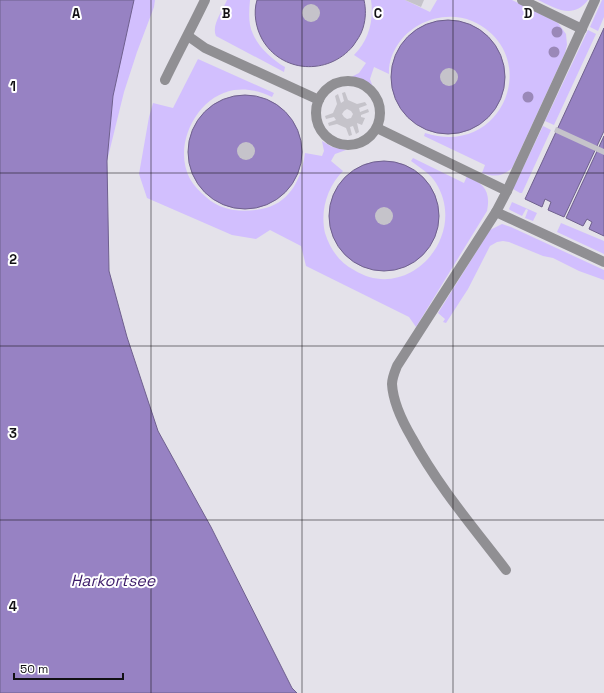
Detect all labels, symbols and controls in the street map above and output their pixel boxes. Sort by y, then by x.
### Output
text: A [72,5,81,22]
text: B [222,5,231,22]
text: C [374,5,382,22]
text: D [524,5,533,22]
text: 1 [10,78,16,95]
text: 2 [9,251,17,268]
text: 3 [9,425,17,442]
water label: Harkortsee [71,570,156,591]
text: 4 [9,598,17,615]
scale bar [14,655,123,681]
text: 50 m [20,661,48,677]

